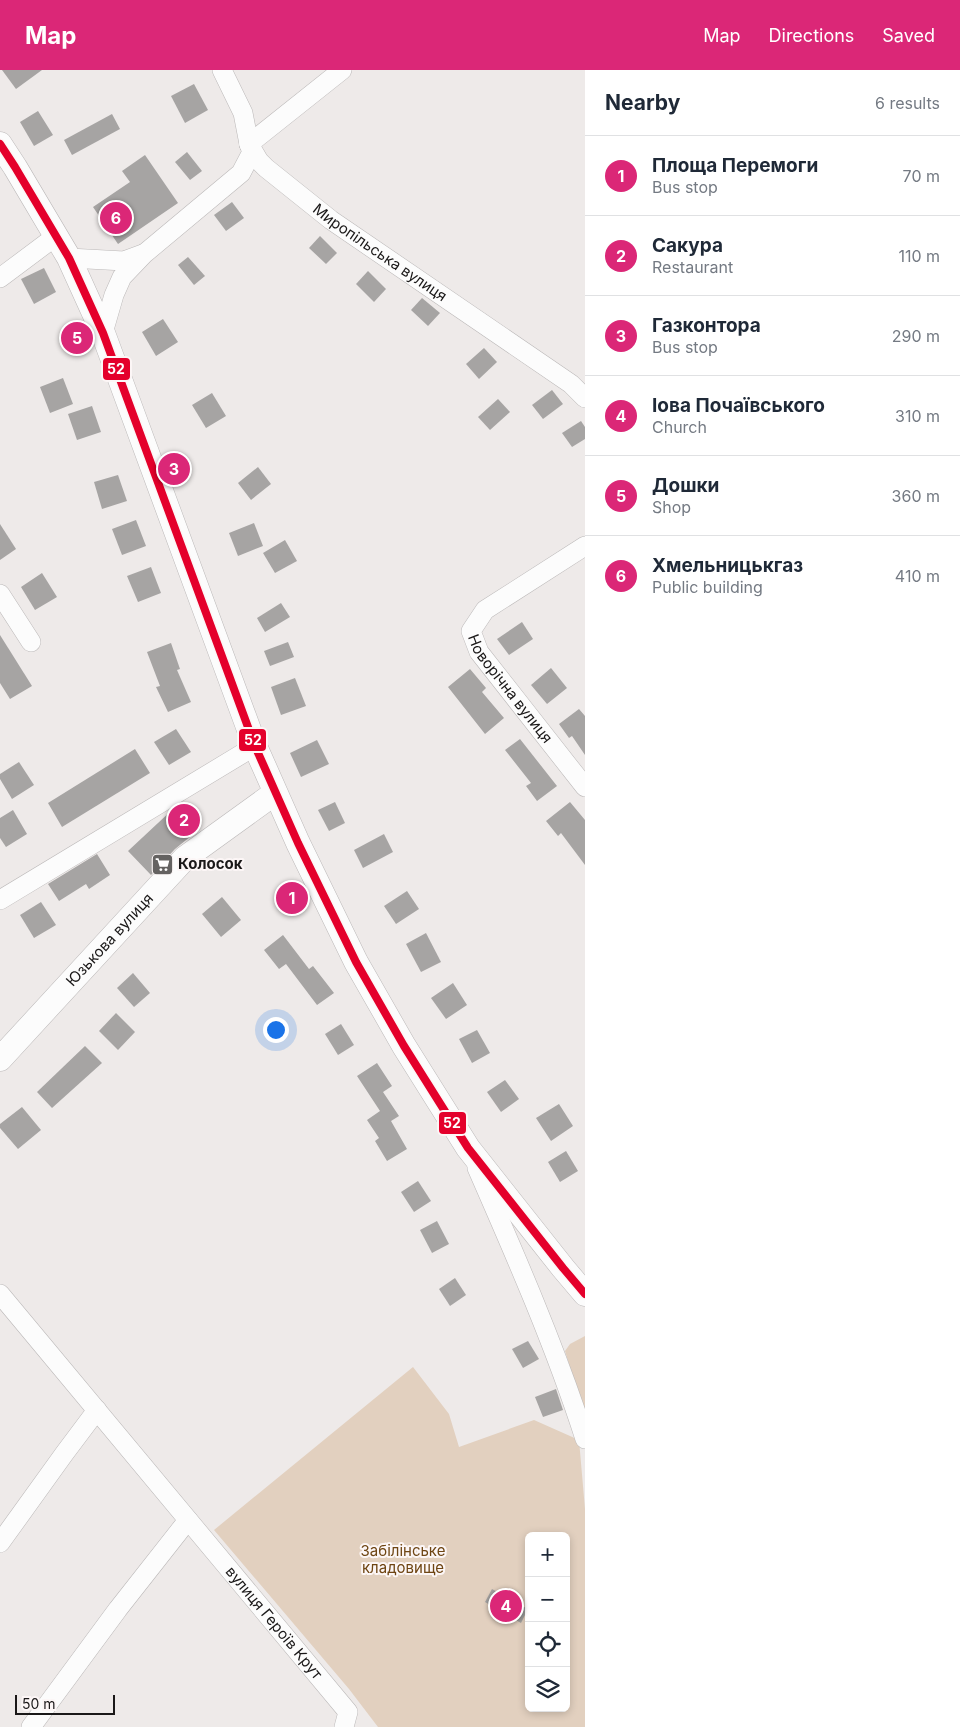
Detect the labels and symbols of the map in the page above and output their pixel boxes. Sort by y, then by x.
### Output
pin: 6 [100,199,132,237]
street label: Миропільська вулиця [309,199,451,305]
pin: 5 [61,319,93,357]
line badge: 52 [102,357,131,381]
text: 52 [107,360,125,377]
pin: 3 [158,450,190,488]
street label: Новорічна вулиця [464,631,557,747]
line badge: 52 [238,728,267,752]
text: 52 [244,731,262,748]
pin: 2 [168,801,200,839]
supermarket icon: Колосок [150,852,174,876]
place label: Колосок [178,854,243,873]
pin: 1 [276,879,308,917]
street label: Юзькова вулиця [62,889,157,990]
your location [263,1017,289,1043]
line badge: 52 [438,1111,467,1135]
text: 52 [443,1114,461,1131]
park label: Забілінське кладовище [361,1541,445,1577]
street label: вулиця Героїв Крут [222,1562,327,1683]
pin: 4 [490,1587,522,1625]
scale bar [15,1692,115,1715]

